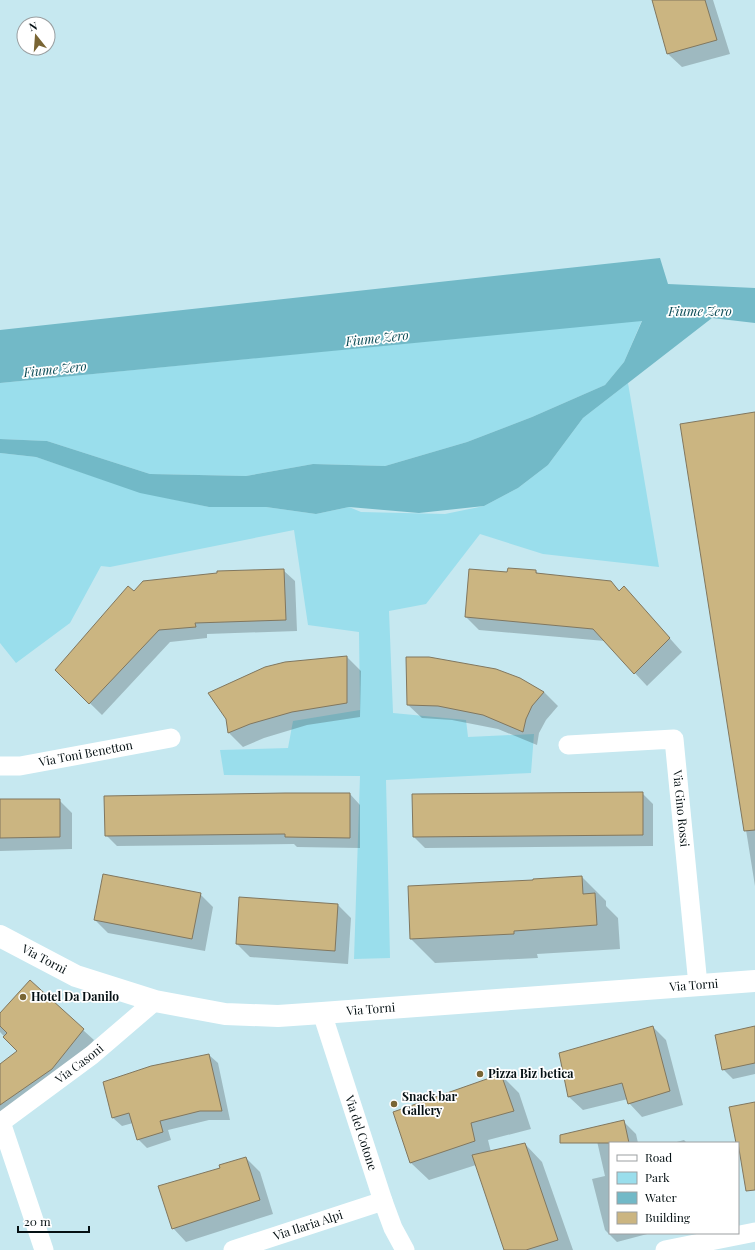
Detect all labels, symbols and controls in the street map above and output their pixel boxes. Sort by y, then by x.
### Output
north arrow [16,16,56,56]
text: N [27,18,39,34]
water label: Fiume Zero [667,302,732,319]
water label: Fiume Zero [343,326,409,349]
water label: Fiume Zero [21,357,87,380]
street label: Via Toni Benetton [36,736,134,770]
street label: Via Gino Rossi [670,768,694,848]
street label: Via Torni [18,939,70,977]
street label: Via Torni [668,975,719,994]
place label: Hotel Da Danilo [31,988,119,1004]
marker: Hotel Da Danilo [18,992,28,1002]
street label: Via Torni [345,999,396,1018]
street label: Via Casoni [51,1039,107,1087]
place label: Pizza Biz betica [488,1065,574,1081]
marker: Pizza Biz betica [475,1069,485,1079]
place label: Snack bar Gallery [402,1088,458,1118]
street label: Via del Cotone [342,1092,381,1172]
marker: Snack bar Gallery [389,1099,399,1109]
legend [609,1142,739,1234]
text: Road [645,1149,672,1165]
text: Park [645,1169,670,1185]
text: Water [644,1189,678,1205]
street label: Via Ilaria Alpi [270,1206,345,1244]
scale bar [18,1208,89,1234]
text: Building [645,1209,691,1225]
text: 20 m [24,1213,51,1229]

